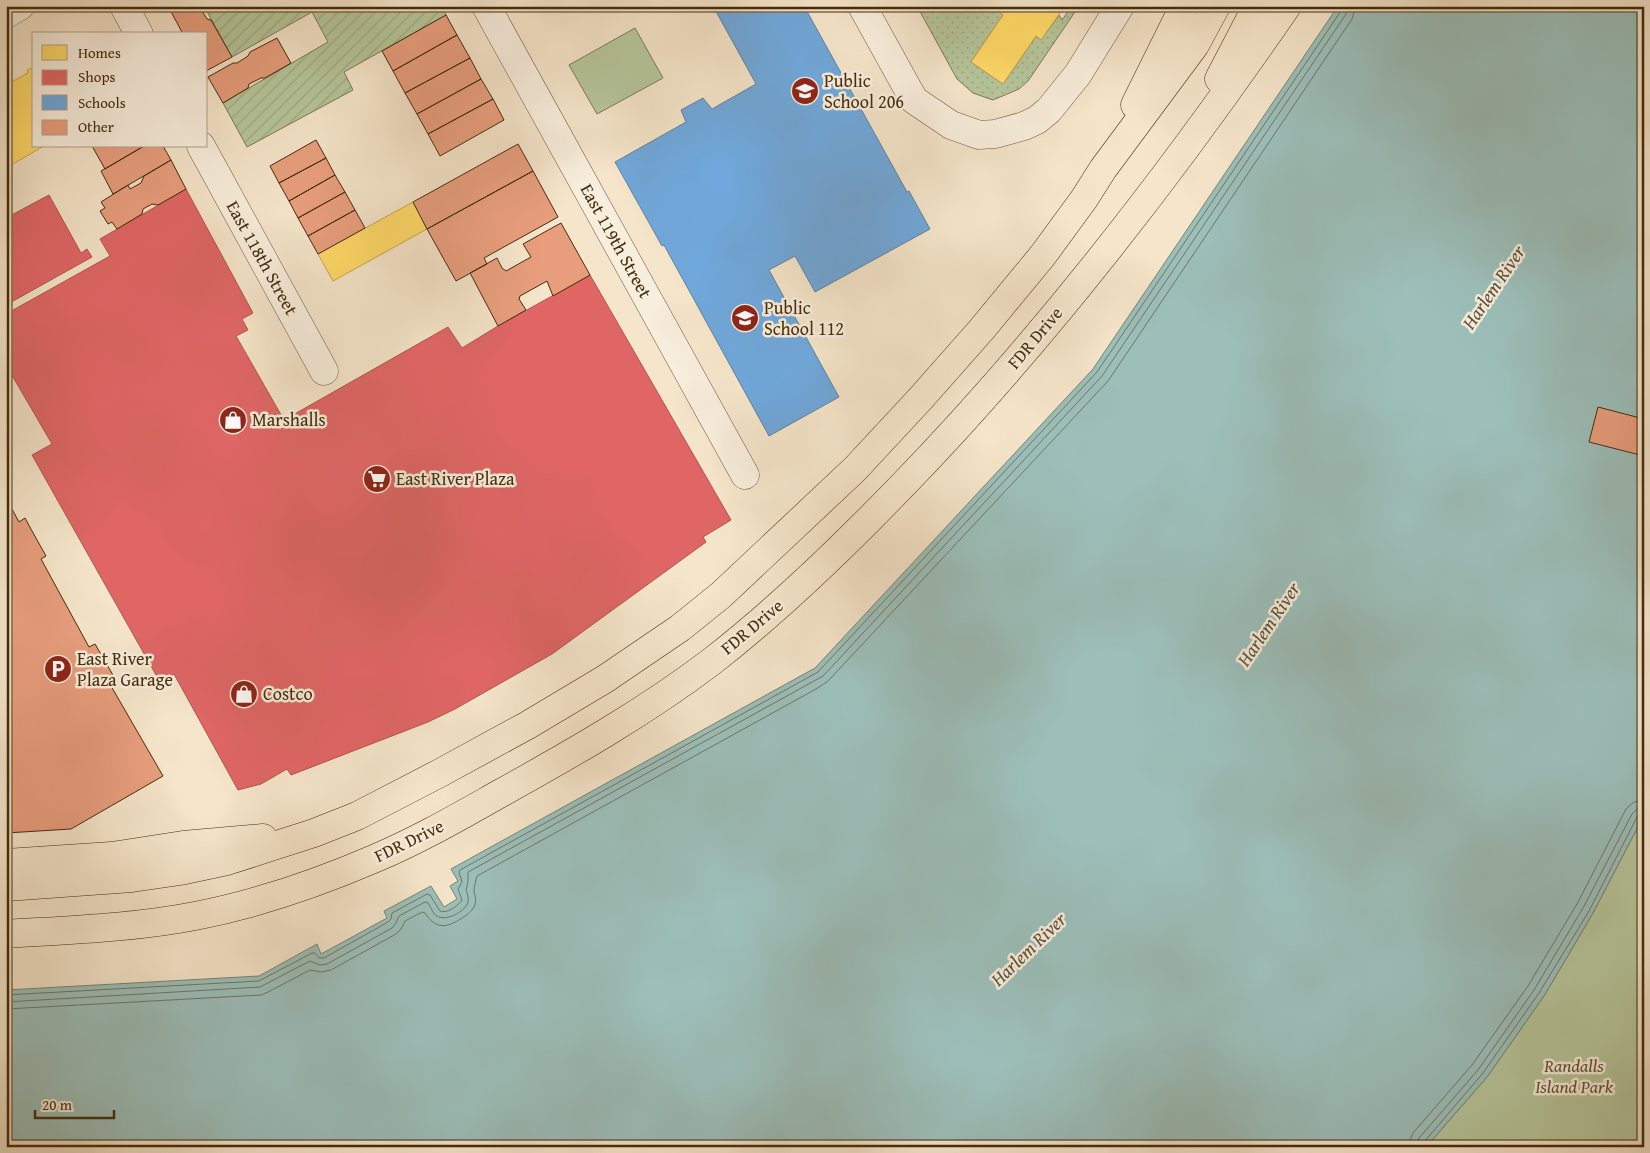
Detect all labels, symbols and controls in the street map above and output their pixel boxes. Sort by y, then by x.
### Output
legend [32,32,208,148]
text: Homes [78,42,121,63]
text: Shops [78,66,115,87]
place label: Public School 206 [824,67,904,115]
school or university icon: Public School 206 [790,76,820,106]
text: Schools [78,92,126,113]
text: Other [78,116,114,137]
street label: East 119th Street [574,179,659,303]
street label: East 118th Street [220,196,305,320]
water label: Harlem River [1454,239,1532,335]
place label: Public School 112 [764,294,844,342]
street label: FDR Drive [1000,300,1069,375]
school or university icon: Public School 112 [730,303,760,333]
shop icon: Marshalls [218,405,248,435]
place label: Marshalls [252,406,326,433]
supermarket icon: East River Plaza [362,464,392,494]
place label: East River Plaza [396,465,515,492]
water label: Harlem River [1229,576,1307,672]
street label: FDR Drive [714,592,789,661]
place label: East River Plaza Garage [77,645,173,693]
parking icon: East River Plaza Garage [43,654,73,684]
shop icon: Costco [229,679,259,709]
place label: Costco [263,680,313,707]
street label: FDR Drive [369,812,448,869]
water label: Harlem River [983,905,1073,993]
park label: Randalls Island Park [1535,1052,1614,1100]
scale bar [35,1088,114,1120]
text: 20 m [42,1094,73,1115]

